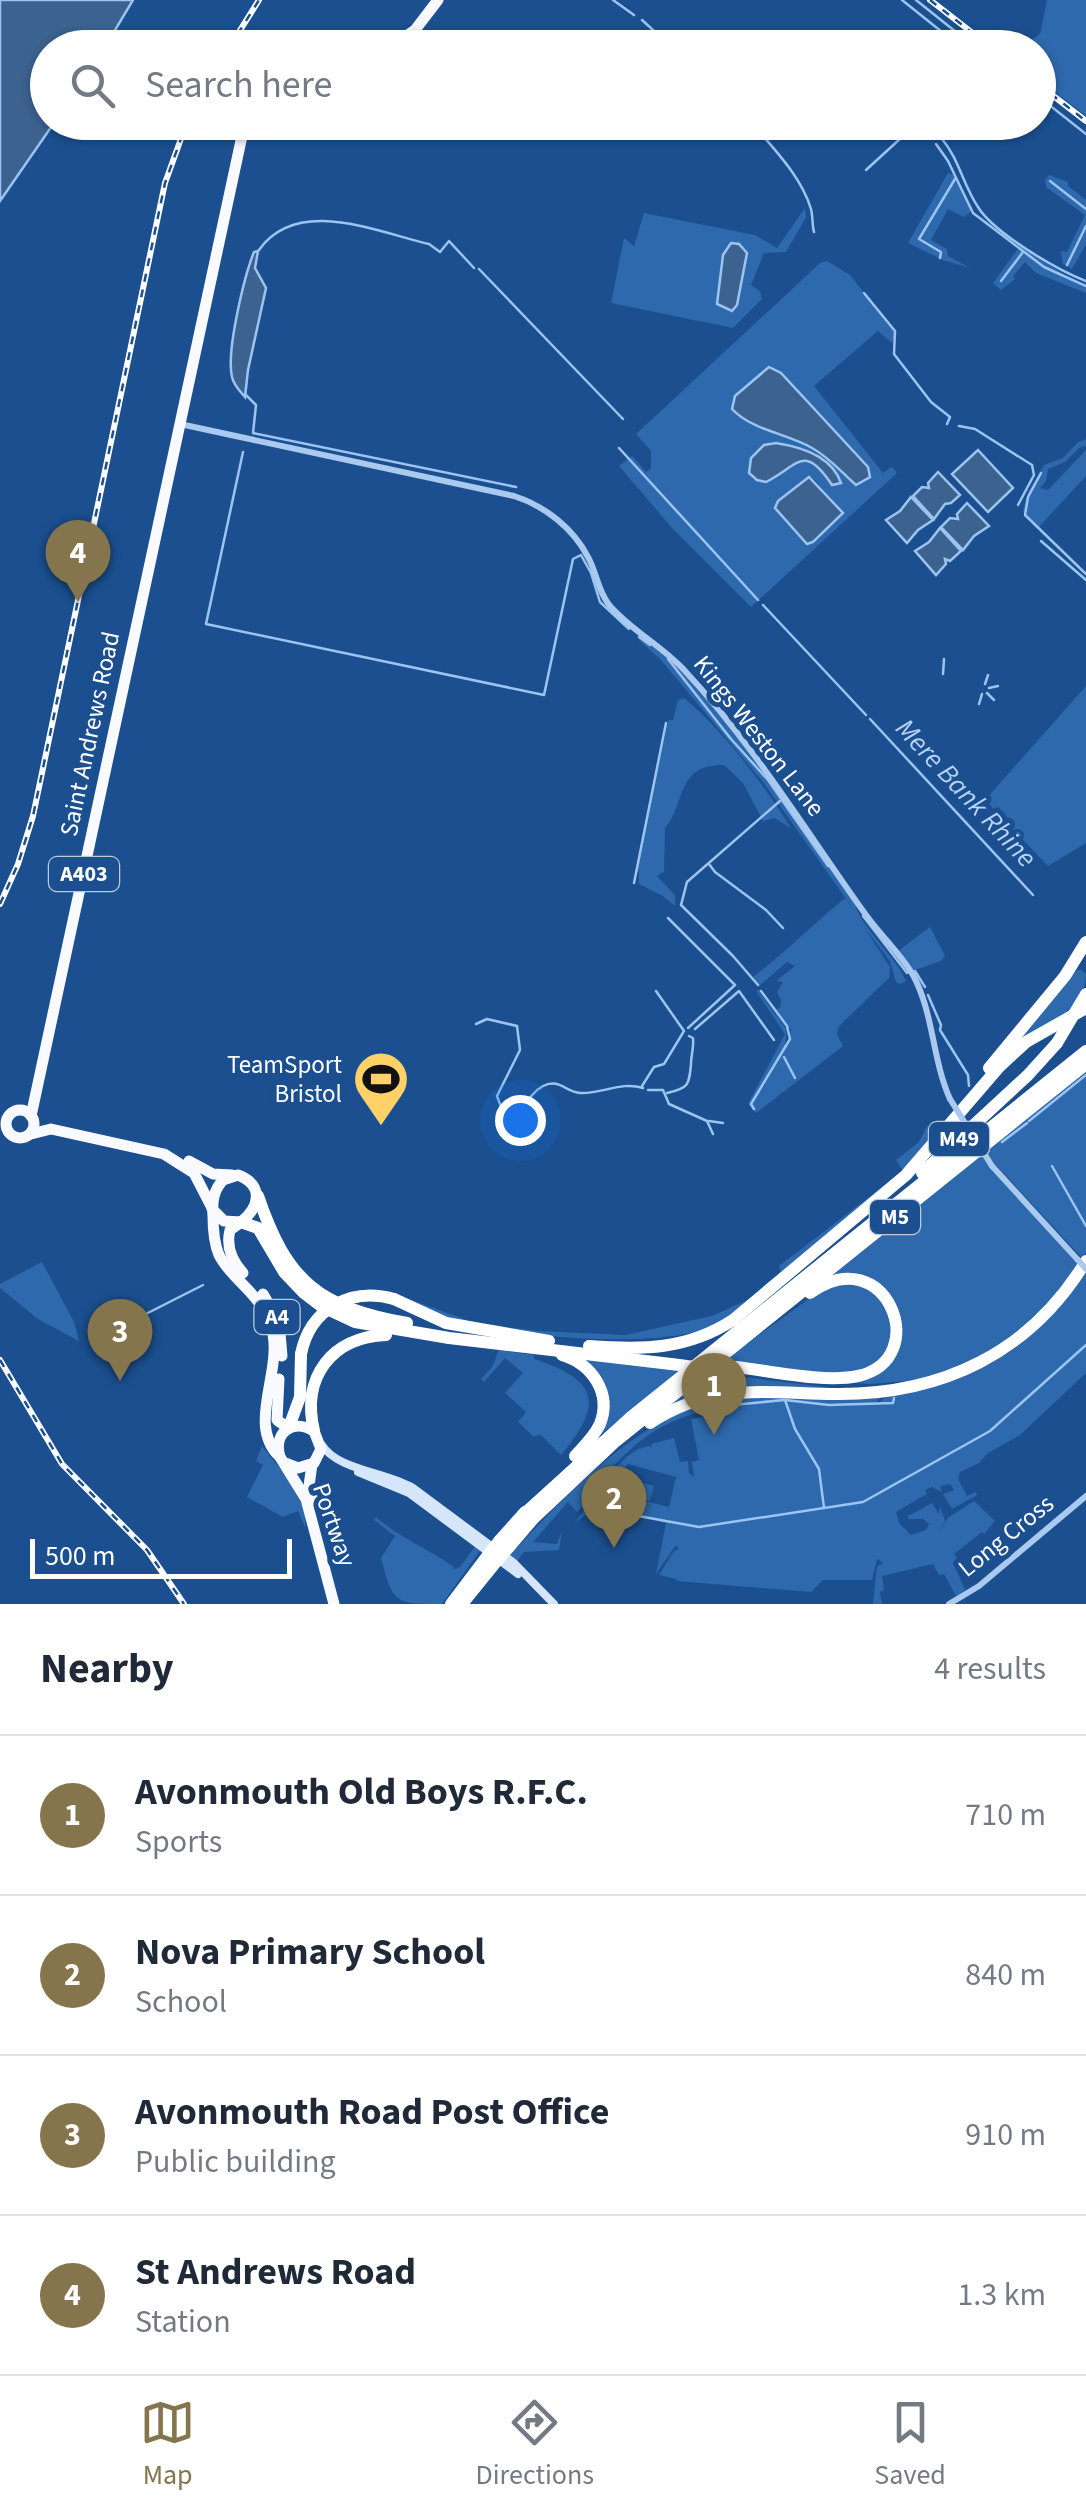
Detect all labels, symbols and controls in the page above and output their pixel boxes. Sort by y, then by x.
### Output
search box [30,30,1056,140]
icon: search [65,58,120,113]
text: Search here [145,58,332,112]
pin: 4 [46,520,110,602]
street label: Saint Andrews Road [51,628,129,840]
street label: Kings Weston Lane [685,648,833,824]
water label: Mere Bank Rhine [886,709,1046,877]
road number: A403 [49,857,119,891]
place label: TeamSport Bristol [227,1047,343,1112]
sports icon: TeamSport Bristol [351,1049,411,1128]
your location [495,1095,546,1146]
road number: M49 [929,1122,989,1156]
road number: M5 [870,1200,920,1234]
pin: 3 [88,1298,152,1381]
road number: A4 [254,1300,300,1334]
pin: 1 [682,1352,746,1435]
pin: 2 [582,1466,646,1548]
street label: Portway [303,1478,365,1572]
street label: Long Cross [950,1486,1062,1586]
scale bar [30,1534,292,1578]
text: 500 m [45,1536,116,1576]
text: Nearby [40,1639,174,1699]
text: 4 results [934,1646,1046,1692]
text: Avonmouth Old Boys R.F.C. [135,1765,588,1819]
text: 1 [64,1792,81,1838]
text: 710 m [965,1792,1046,1838]
text: Sports [135,1819,222,1865]
text: Nova Primary School [135,1925,485,1979]
text: 2 [64,1952,81,1998]
text: 840 m [965,1952,1046,1998]
text: School [135,1979,227,2025]
text: Avonmouth Road Post Office [135,2085,609,2139]
text: 3 [64,2112,81,2158]
text: 910 m [965,2112,1046,2158]
text: Public building [135,2139,336,2185]
text: St Andrews Road [135,2245,416,2299]
text: 4 [64,2272,81,2318]
text: 1.3 km [957,2272,1046,2318]
text: Station [135,2299,231,2345]
tab: Map [140,2395,195,2495]
tab: Directions [476,2395,594,2495]
tab: Saved [874,2395,946,2495]

